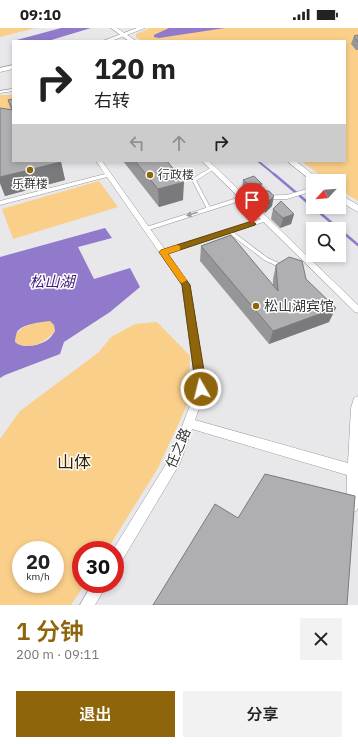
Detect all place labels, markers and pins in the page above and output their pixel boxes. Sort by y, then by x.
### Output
marker: 乐群楼 [25,165,35,175]
place label: 行政楼 [158,167,194,182]
marker: 行政楼 [145,170,155,180]
place label: 乐群楼 [12,176,48,191]
pin [235,183,269,224]
place label: 松山湖宾馆 [264,297,334,315]
marker: 松山湖宾馆 [251,301,261,311]

